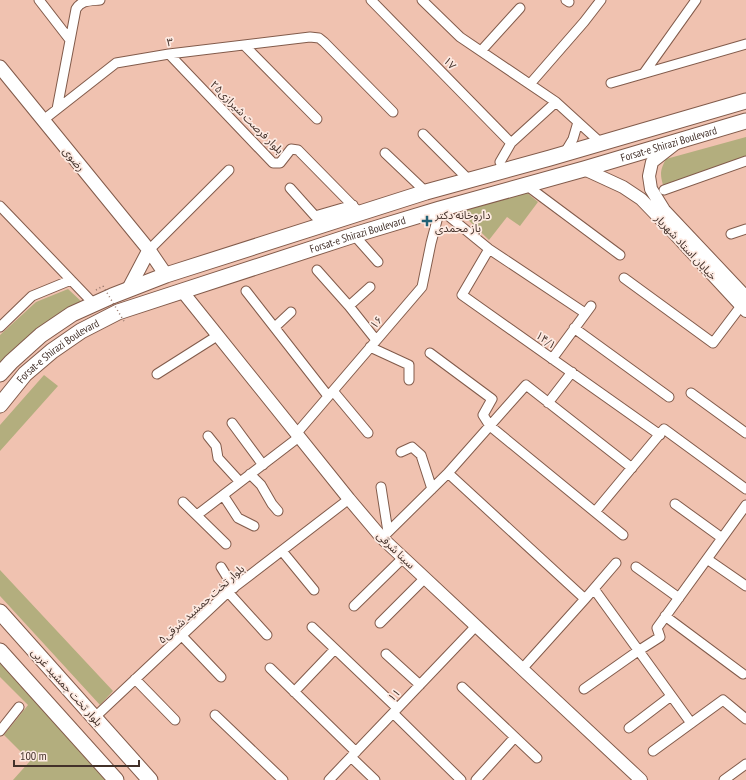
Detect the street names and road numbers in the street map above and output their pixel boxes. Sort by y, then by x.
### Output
street label: ۳ [166,35,174,49]
street label: ۱۷ [441,54,460,73]
street label: بلوار فرصت شیرازی۲۵ [207,77,287,157]
street label: Forsat-e Shirazi Boulevard [619,123,719,165]
street label: رضوی [60,144,88,174]
street label: خیابان استاد شهریار [651,211,720,283]
street label: Forsat-e Shirazi Boulevard [308,213,407,256]
street label: ۱۶ [367,313,385,331]
street label: Forsat-e Shirazi Boulevard [14,316,102,386]
street label: ۱۴/۱ [533,328,559,352]
street label: سینا شرقی [374,528,418,572]
street label: بلوار تخت جمشید شرقی۵ [155,561,247,647]
street label: بلوار تخت جمشید غربی [28,645,106,729]
street label: ۱۱ [385,686,403,704]

